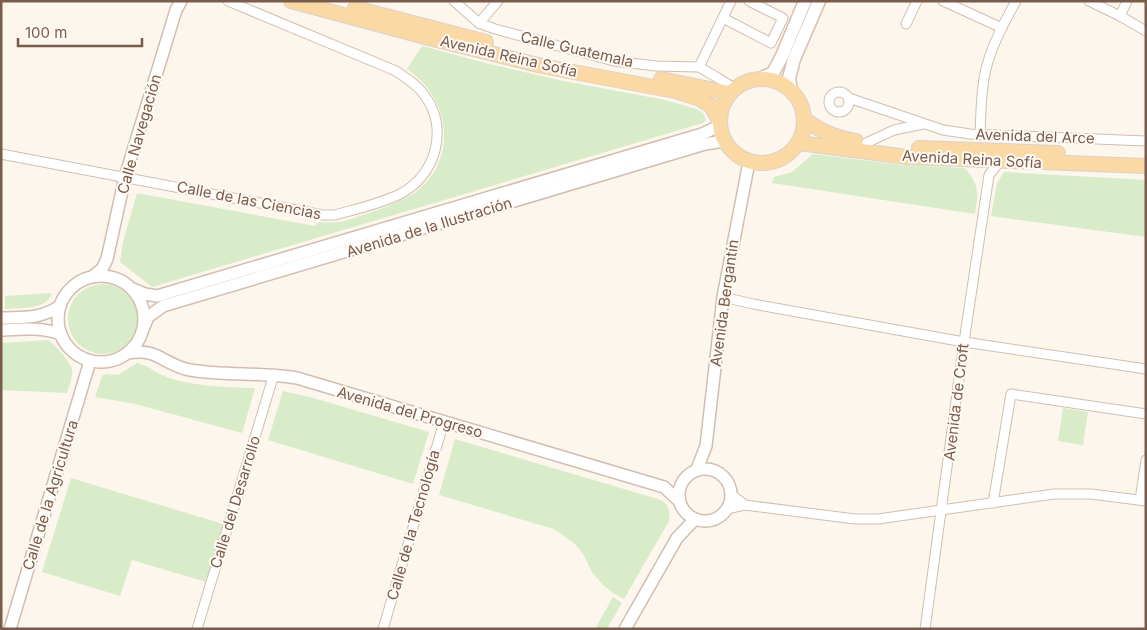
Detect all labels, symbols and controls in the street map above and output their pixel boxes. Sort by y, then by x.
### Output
scale bar [18,15,141,47]
text: 100 m [25,23,67,42]
street label: Calle Guatemala [519,27,635,71]
street label: Avenida Reina Sofía [439,31,579,81]
street label: Calle Navegación [113,72,165,196]
street label: Avenida del Arce [975,124,1095,148]
street label: Avenida Reina Sofía [902,146,1042,172]
street label: Calle de las Ciencias [175,177,323,223]
street label: Avenida de la Ilustración [344,193,514,261]
street label: Avenida Bergantín [706,238,742,368]
street label: Avenida de Croft [939,342,973,462]
street label: Avenida del Progreso [335,382,485,442]
street label: Calle de la Agricultura [18,418,82,572]
street label: Calle del Desarrollo [206,433,264,571]
street label: Calle de la Tecnología [382,448,444,602]

